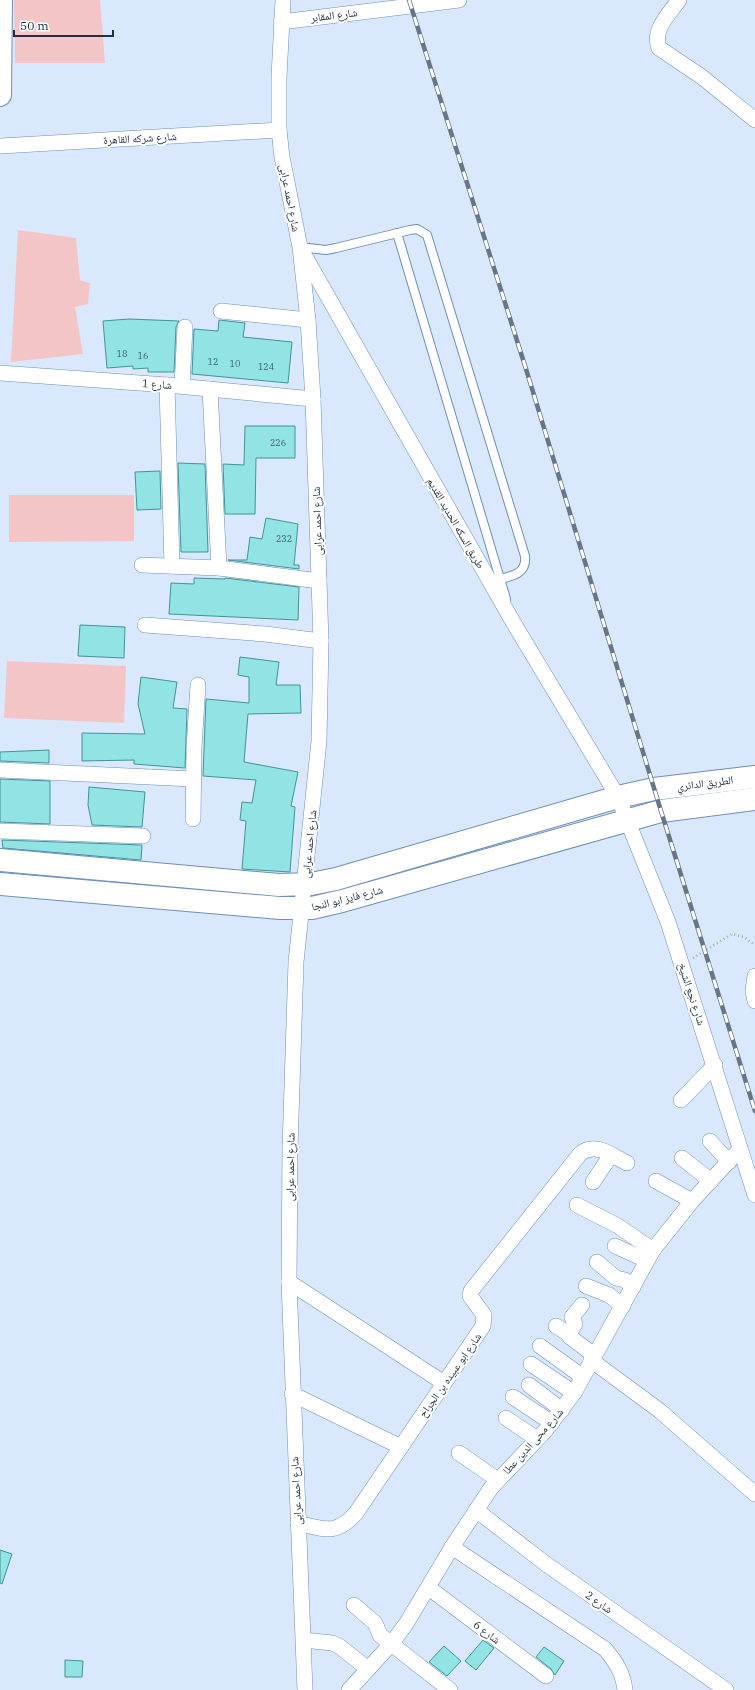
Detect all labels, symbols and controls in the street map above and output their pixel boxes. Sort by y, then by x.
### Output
street label: شارع المقابر [309,5,358,25]
scale bar [14,12,113,38]
text: 50 m [20,18,49,33]
street label: شارع شركه القاهرة [103,129,177,147]
street label: شارع احمد عرابى [277,163,303,233]
house number: 18 [117,348,127,359]
house number: 16 [138,350,148,361]
house number: 12 [208,356,218,367]
house number: 10 [230,358,240,369]
house number: 124 [258,361,274,372]
street label: شارع 1 [142,376,172,392]
house number: 226 [270,437,286,448]
street label: طريق السكه الحديد القديم [423,475,488,572]
street label: شارع احمد عرابى [309,486,325,556]
house number: 232 [276,533,292,544]
street label: الطريق الدائري [676,773,734,795]
street label: شارع احمد عرابى [298,809,320,879]
street label: شارع فايز ابو النجا [310,882,384,914]
street label: شارع نجع الشيخ [675,961,709,1027]
street label: شارع احمد عرابى [282,1133,298,1201]
street label: شارع ابو عبيده بن الجراح [416,1330,484,1420]
street label: شارع محى الدين عطا [500,1405,566,1477]
street label: شارع احمد عرابى [287,1456,305,1526]
street label: شارع 2 [583,1588,615,1616]
street label: شارع 6 [471,1617,503,1647]

